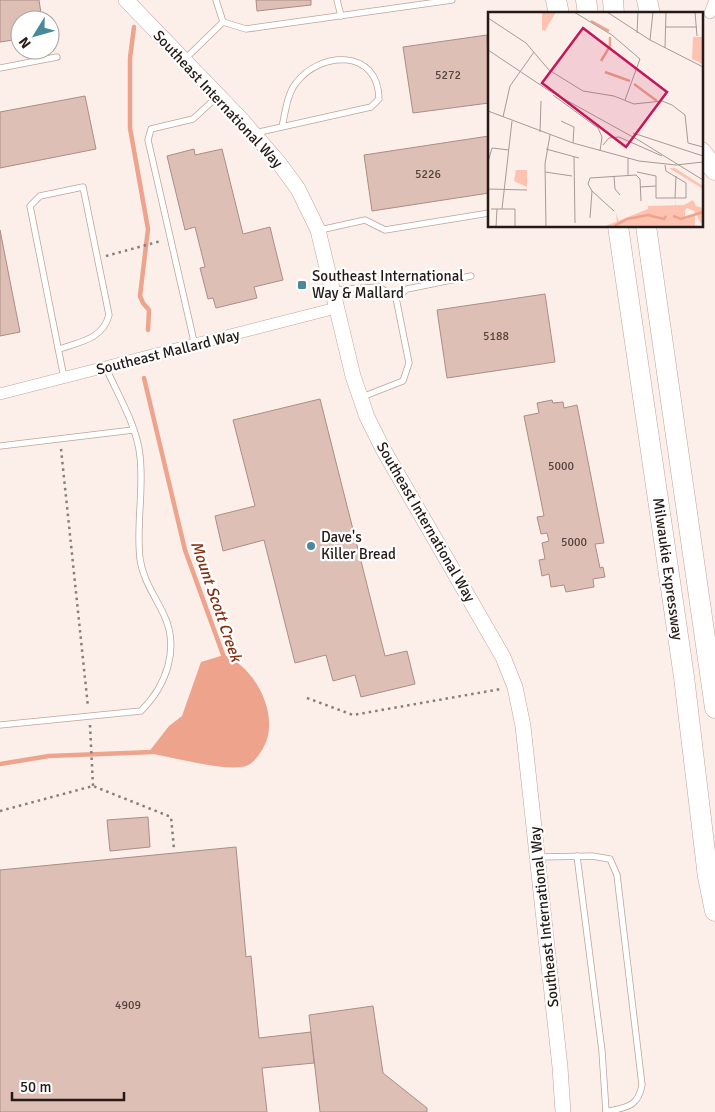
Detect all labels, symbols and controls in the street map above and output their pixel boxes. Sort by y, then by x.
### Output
north arrow [10,10,60,60]
inset map [488,12,702,228]
street label: Southeast International Way [149,26,287,172]
text: N [15,34,35,52]
house number: 5272 [435,68,461,83]
house number: 5226 [415,167,441,182]
place label: Southeast International Way & Mallard [312,267,464,302]
marker: Southeast International Way & Mallard [296,279,308,291]
street label: Southeast Mallard Way [94,325,242,379]
house number: 5188 [483,329,509,344]
street label: Southeast International Way [373,439,479,605]
house number: 5000 [548,459,574,474]
street label: Milwaukie Expressway [649,497,687,641]
place label: Dave's Killer Bread [321,528,396,563]
house number: 5000 [561,535,587,550]
water label: Mount Scott Creek [186,538,247,666]
marker: Dave's Killer Bread [305,540,317,552]
street label: Southeast International Way [526,826,562,1008]
house number: 4909 [115,998,141,1013]
scale bar [12,1070,125,1102]
text: 50 m [20,1078,51,1096]

